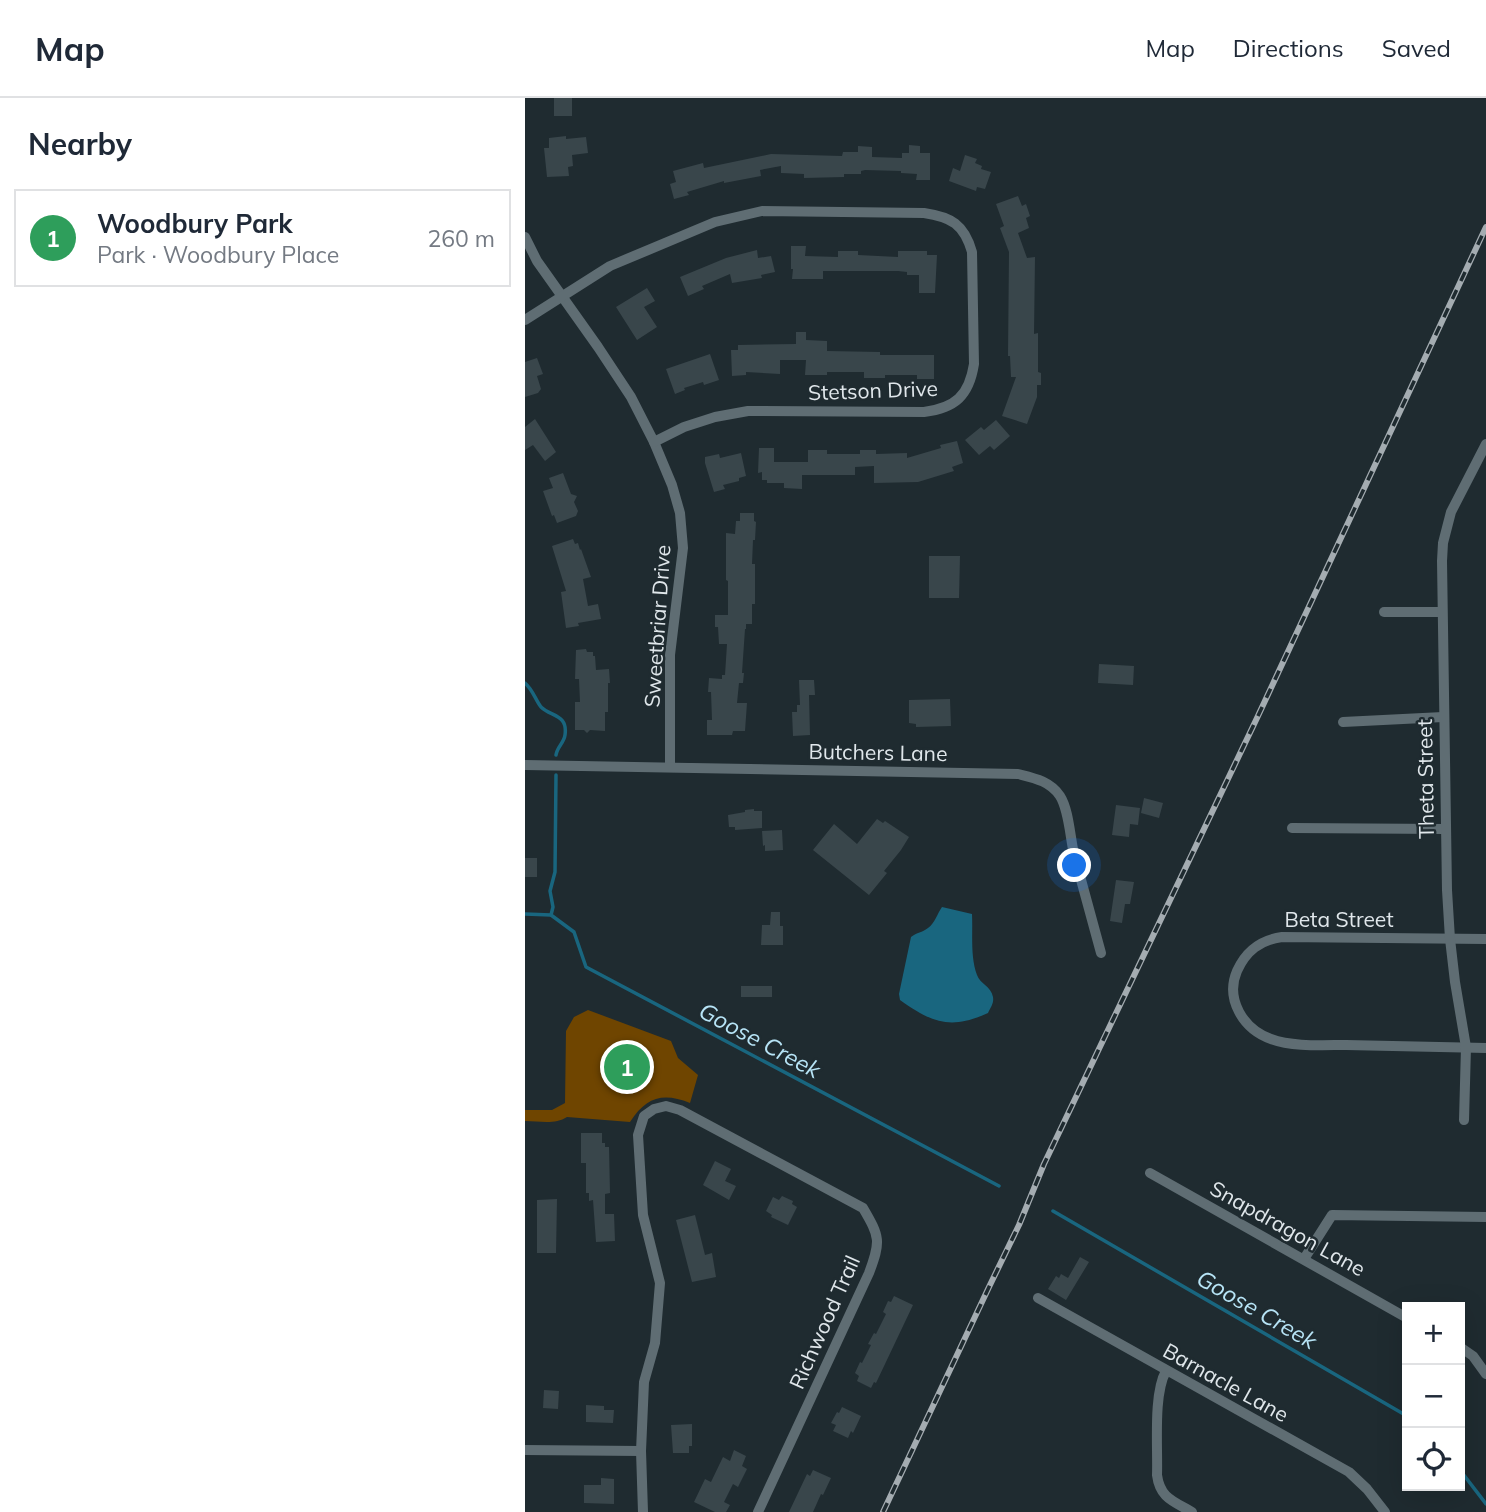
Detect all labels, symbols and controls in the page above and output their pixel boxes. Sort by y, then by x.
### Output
text: Map [35,28,105,69]
text: Map [1145,33,1195,63]
text: Directions [1233,33,1344,63]
text: Saved [1382,33,1451,63]
text: Nearby [28,125,132,163]
text: Woodbury Park [97,207,293,240]
text: 1 [46,224,60,253]
text: 260 m [427,224,495,253]
text: Park · Woodbury Place [97,240,339,269]
street label: Stetson Drive [808,375,938,405]
street label: Sweetbriar Drive [638,544,676,708]
street label: Theta Street [1411,719,1439,839]
street label: Butchers Lane [808,738,948,766]
your location [1057,848,1091,882]
street label: Beta Street [1284,906,1394,932]
water label: Goose Creek [694,996,827,1085]
pin: 1 [604,1041,650,1093]
street label: Snapdragon Lane [1206,1175,1370,1281]
street label: Richwood Trail [783,1251,865,1393]
water label: Goose Creek [1192,1263,1323,1356]
map controls [1402,1302,1465,1491]
button: + [1402,1302,1465,1365]
street label: Barnacle Lane [1159,1337,1293,1427]
button: − [1402,1365,1465,1428]
button: locate [1402,1428,1465,1491]

